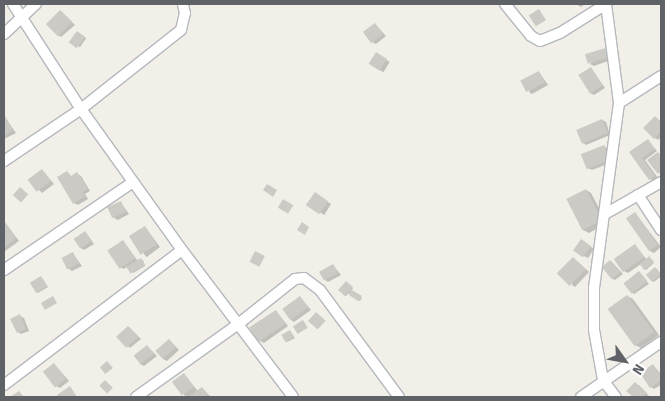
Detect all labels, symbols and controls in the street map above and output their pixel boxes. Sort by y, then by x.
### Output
north arrow [600,336,650,386]
text: N [628,361,648,378]

